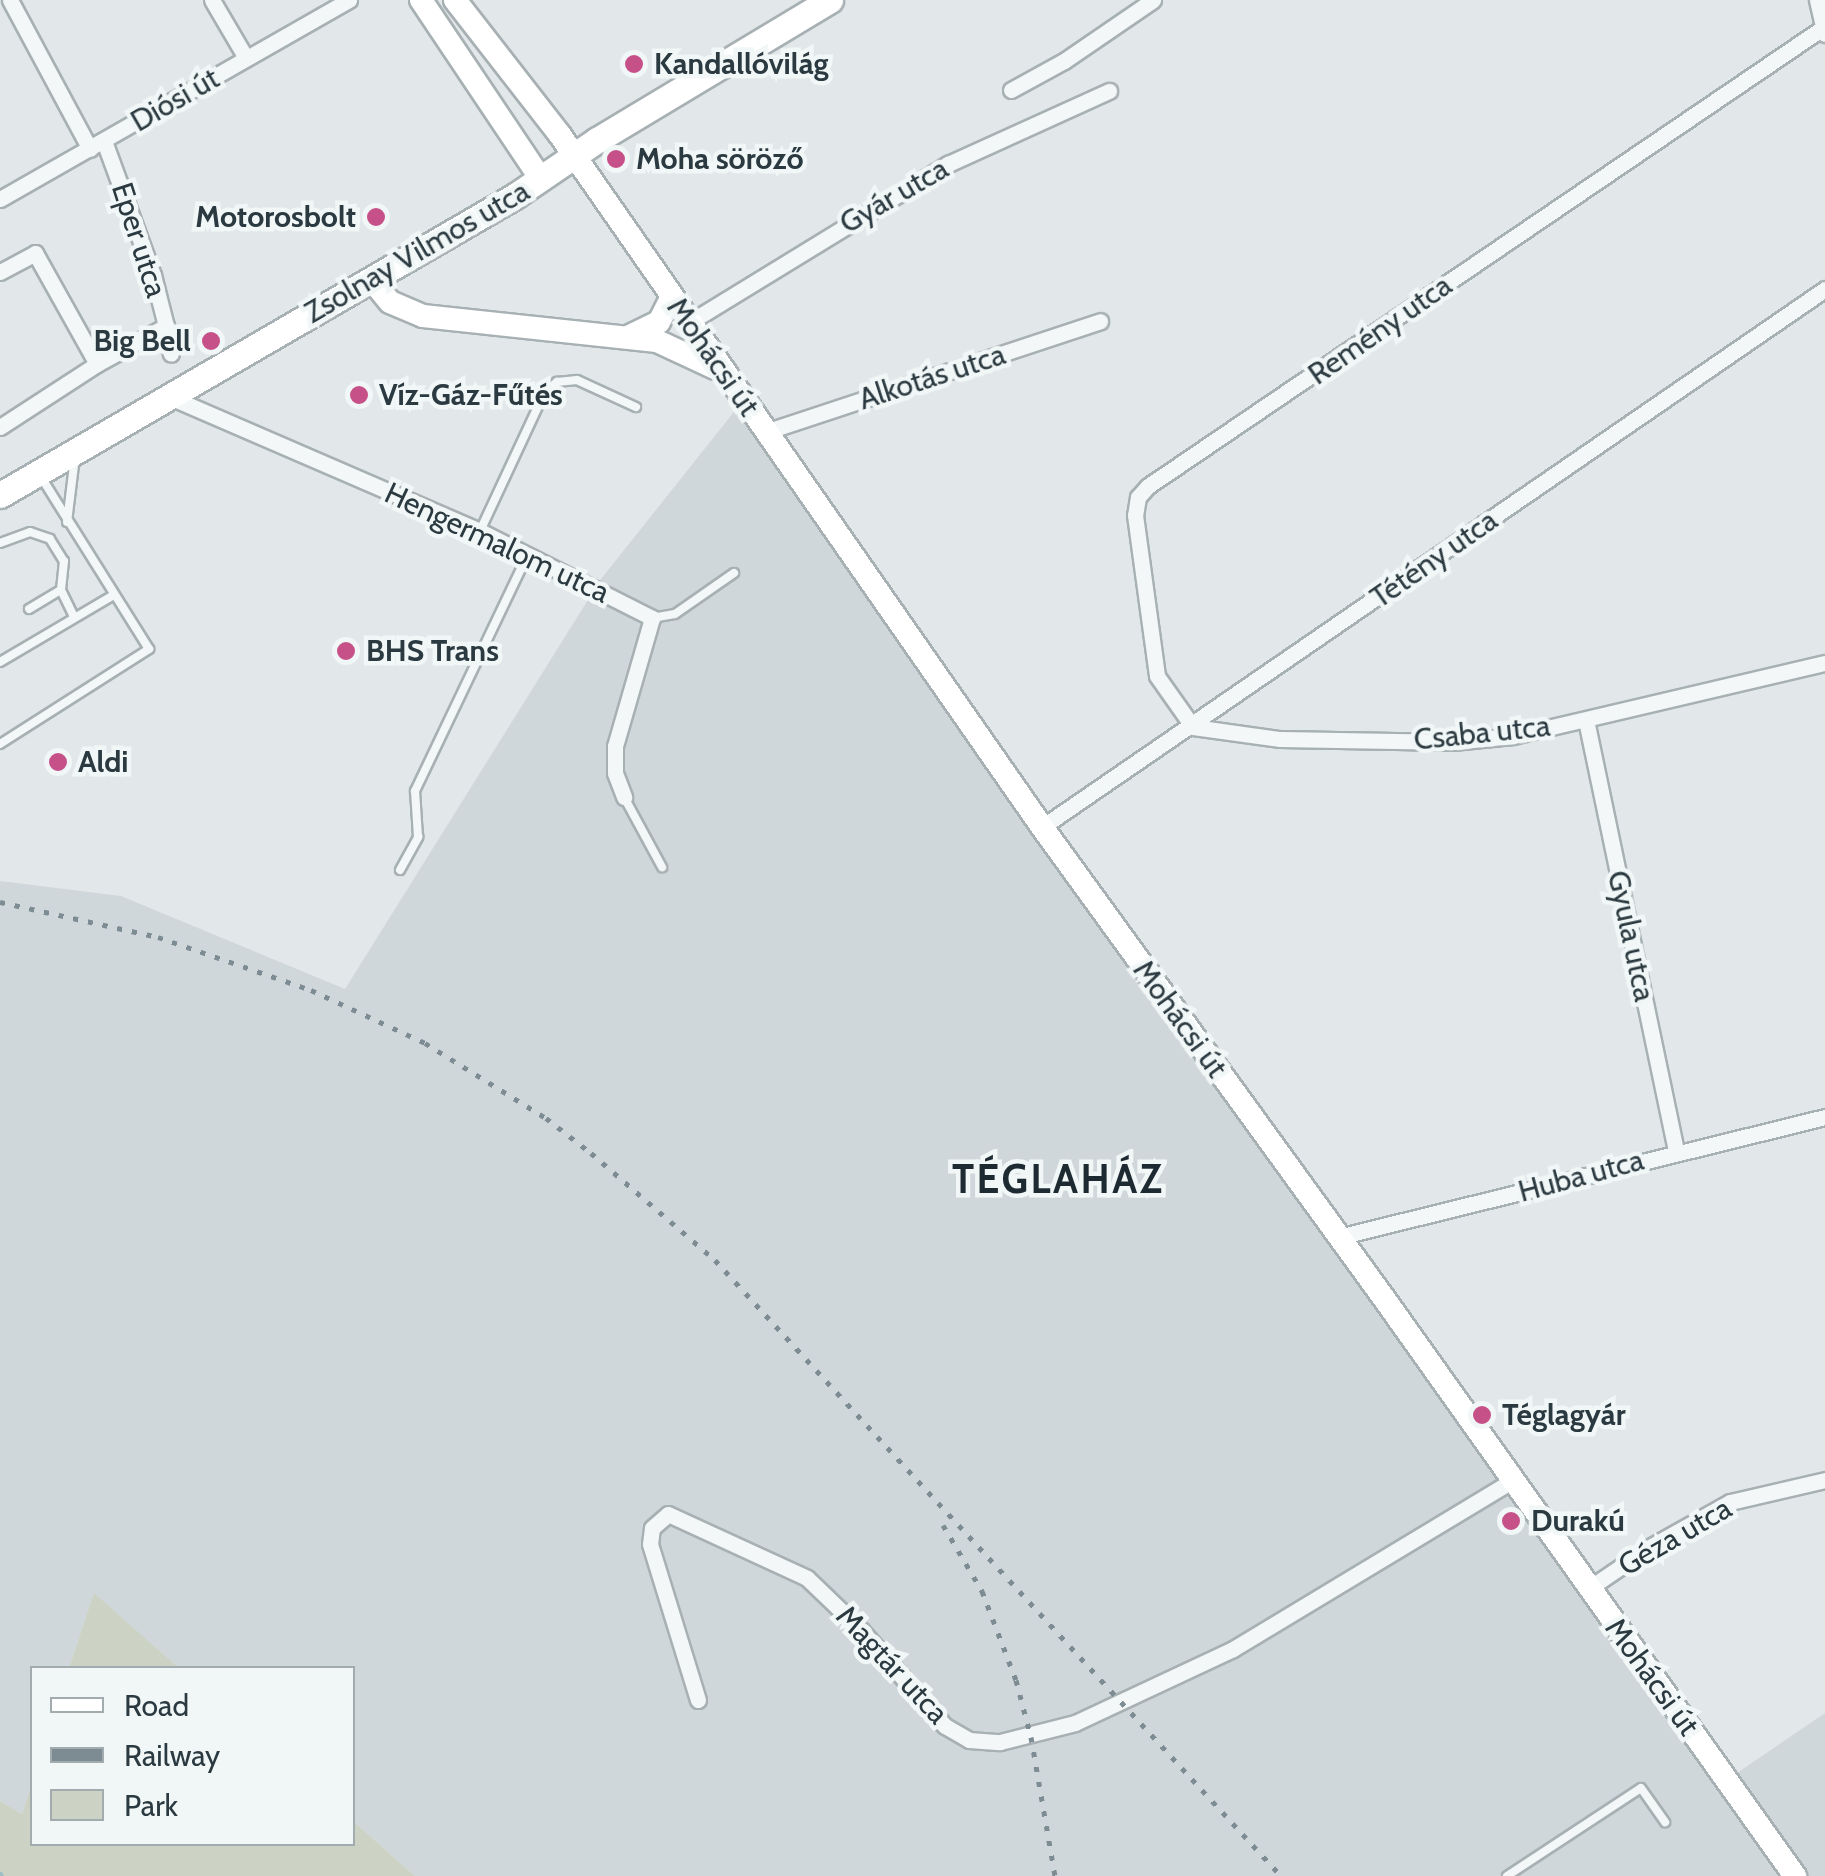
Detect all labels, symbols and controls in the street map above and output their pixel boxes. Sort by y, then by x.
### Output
place label: Kandallóvilág [654,46,829,82]
marker: Kandallóvilág [623,53,645,75]
street label: Diósi út [125,60,225,140]
place label: Moha söröző [636,141,803,177]
marker: Moha söröző [605,148,627,170]
street label: Gyár utca [833,151,955,241]
street label: Zsolnay Vilmos utca [298,173,536,331]
street label: Eper utca [104,178,174,302]
place label: Motorosbolt [195,199,356,235]
marker: Motorosbolt [365,206,387,228]
street label: Remény utca [1301,267,1459,393]
street label: Mohácsi út [659,291,767,423]
place label: Big Bell [93,323,191,359]
marker: Big Bell [200,330,222,352]
street label: Alkotás utca [854,336,1010,418]
place label: Víz-Gáz-Fűtés [379,377,563,413]
marker: Víz-Gáz-Fűtés [348,384,370,406]
street label: Hengermalom utca [379,475,615,611]
street label: Tétény utca [1364,502,1504,616]
place label: BHS Trans [366,633,499,669]
marker: BHS Trans [335,640,357,662]
street label: Csaba utca [1412,708,1552,758]
place label: Aldi [78,744,129,780]
marker: Aldi [47,751,69,773]
street label: Gyula utca [1600,867,1662,1005]
street label: Mohácsi út [1125,953,1235,1085]
street label: Huba utca [1514,1142,1648,1210]
district label: TÉGLAHÁZ [952,1155,1164,1203]
place label: Téglagyár [1502,1397,1626,1433]
marker: Téglagyár [1471,1404,1493,1426]
street label: Géza utca [1612,1490,1738,1584]
place label: Durakú [1531,1503,1625,1539]
marker: Durakú [1500,1510,1522,1532]
street label: Magtár utca [828,1599,956,1731]
street label: Mohácsi út [1597,1611,1707,1743]
legend [30,1666,355,1846]
text: Road [124,1687,189,1724]
text: Railway [124,1737,220,1774]
text: Park [124,1787,178,1824]

